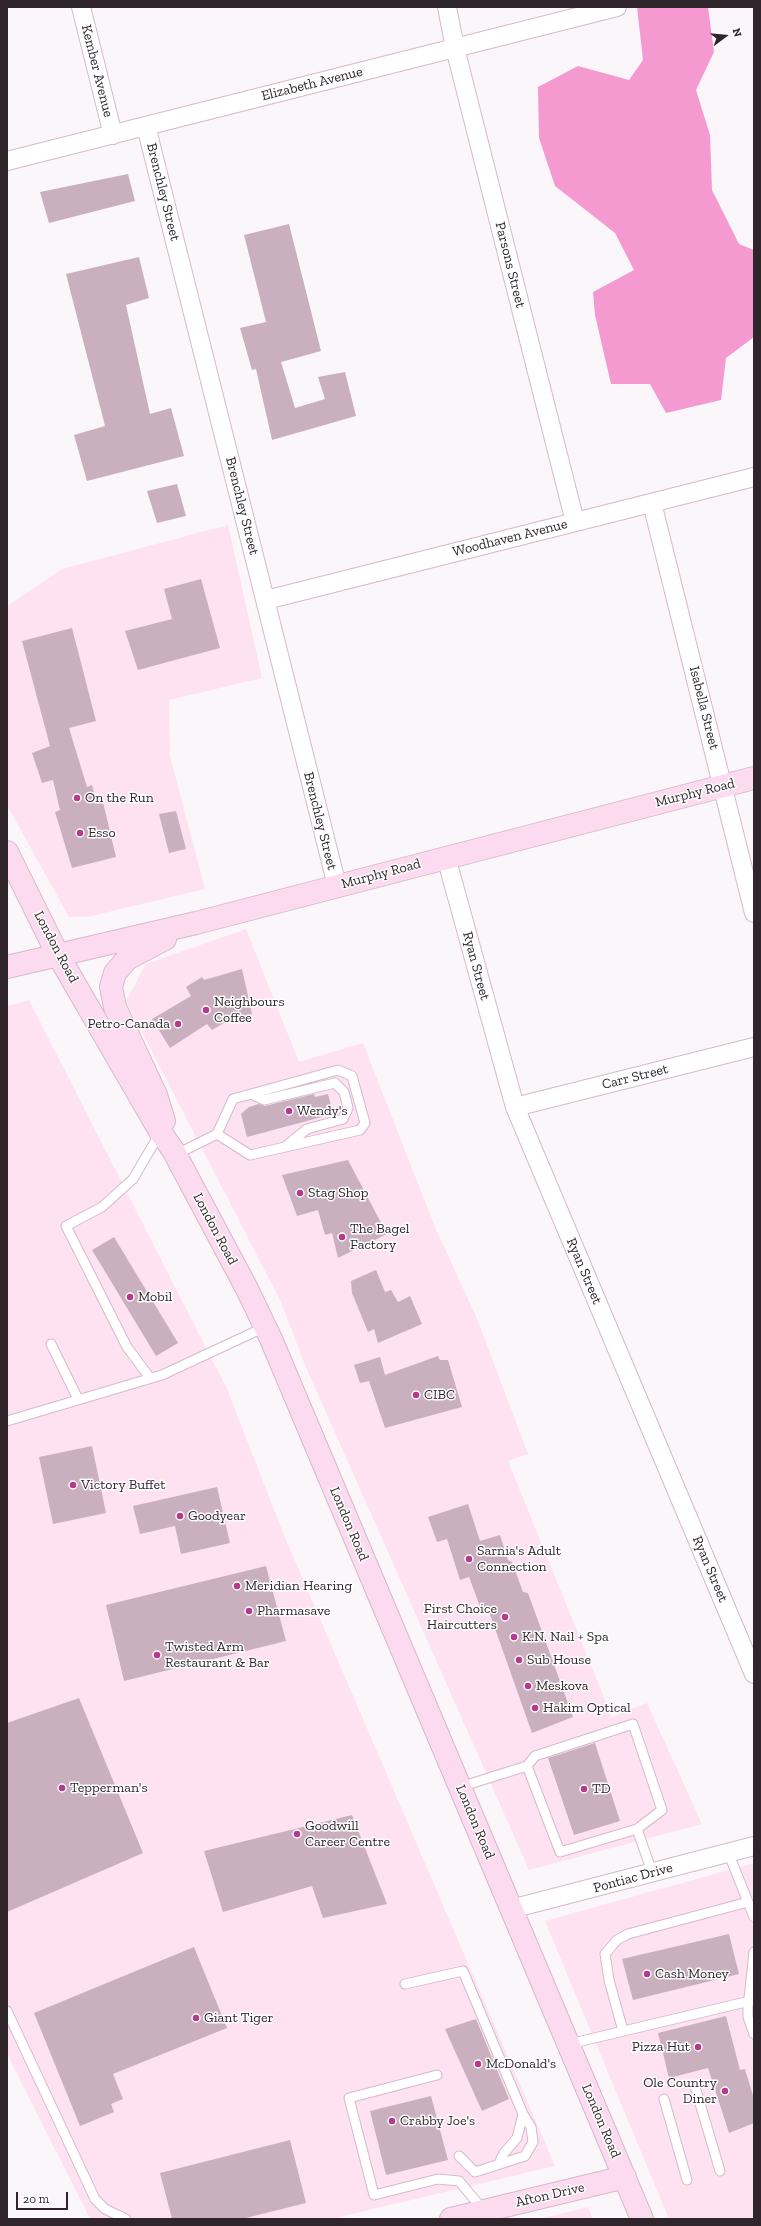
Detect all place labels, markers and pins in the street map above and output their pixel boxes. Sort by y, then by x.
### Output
place label: On the Run [85,790,154,806]
marker: On the Run [72,793,82,803]
place label: Esso [88,825,116,841]
marker: Esso [75,828,85,838]
place label: Neighbours Coffee [214,994,285,1026]
marker: Neighbours Coffee [201,1005,211,1015]
place label: Petro-Canada [88,1016,170,1032]
marker: Petro-Canada [173,1019,183,1029]
place label: Wendy's [297,1103,348,1119]
marker: Wendy's [284,1106,294,1116]
place label: Stag Shop [308,1185,368,1201]
marker: Stag Shop [295,1188,305,1198]
place label: The Bagel Factory [350,1221,409,1254]
marker: The Bagel Factory [337,1232,347,1242]
place label: Mobil [138,1289,172,1305]
marker: Mobil [125,1292,135,1302]
place label: CIBC [424,1387,455,1403]
marker: CIBC [411,1390,421,1400]
place label: Victory Buffet [81,1477,165,1493]
marker: Victory Buffet [68,1480,78,1490]
place label: Goodyear [188,1508,246,1524]
marker: Goodyear [175,1511,185,1521]
place label: Sarnia's Adult Connection [477,1543,561,1576]
marker: Sarnia's Adult Connection [464,1554,474,1564]
place label: Meridian Hearing [245,1578,352,1594]
marker: Meridian Hearing [232,1581,242,1591]
place label: First Choice Haircutters [424,1601,497,1634]
place label: Pharmasave [257,1603,330,1619]
marker: Pharmasave [244,1606,254,1616]
marker: First Choice Haircutters [500,1612,510,1622]
place label: K.N. Nail + Spa [522,1629,609,1645]
marker: K.N. Nail + Spa [509,1632,519,1642]
place label: Twisted Arm Restaurant & Bar [165,1639,270,1672]
marker: Twisted Arm Restaurant & Bar [152,1650,162,1660]
place label: Sub House [527,1652,591,1668]
marker: Sub House [514,1655,524,1665]
place label: Meskova [536,1678,589,1694]
marker: Meskova [523,1681,533,1691]
place label: Hakim Optical [543,1700,631,1716]
marker: Hakim Optical [530,1703,540,1713]
place label: Tepperman's [70,1780,148,1796]
place label: TD [592,1781,611,1797]
marker: Tepperman's [57,1783,67,1793]
marker: TD [579,1784,589,1794]
place label: Goodwill Career Centre [305,1818,390,1850]
marker: Goodwill Career Centre [292,1829,302,1839]
place label: Cash Money [655,1966,729,1982]
marker: Cash Money [642,1969,652,1979]
place label: Giant Tiger [204,2010,273,2026]
marker: Giant Tiger [191,2013,201,2023]
place label: Pizza Hut [632,2039,690,2055]
marker: Pizza Hut [693,2042,703,2052]
place label: McDonald's [486,2056,556,2072]
marker: McDonald's [473,2059,483,2069]
place label: Ole Country Diner [643,2075,717,2108]
marker: Ole Country Diner [720,2086,730,2096]
place label: Crabby Joe's [400,2113,475,2129]
marker: Crabby Joe's [387,2116,397,2126]

